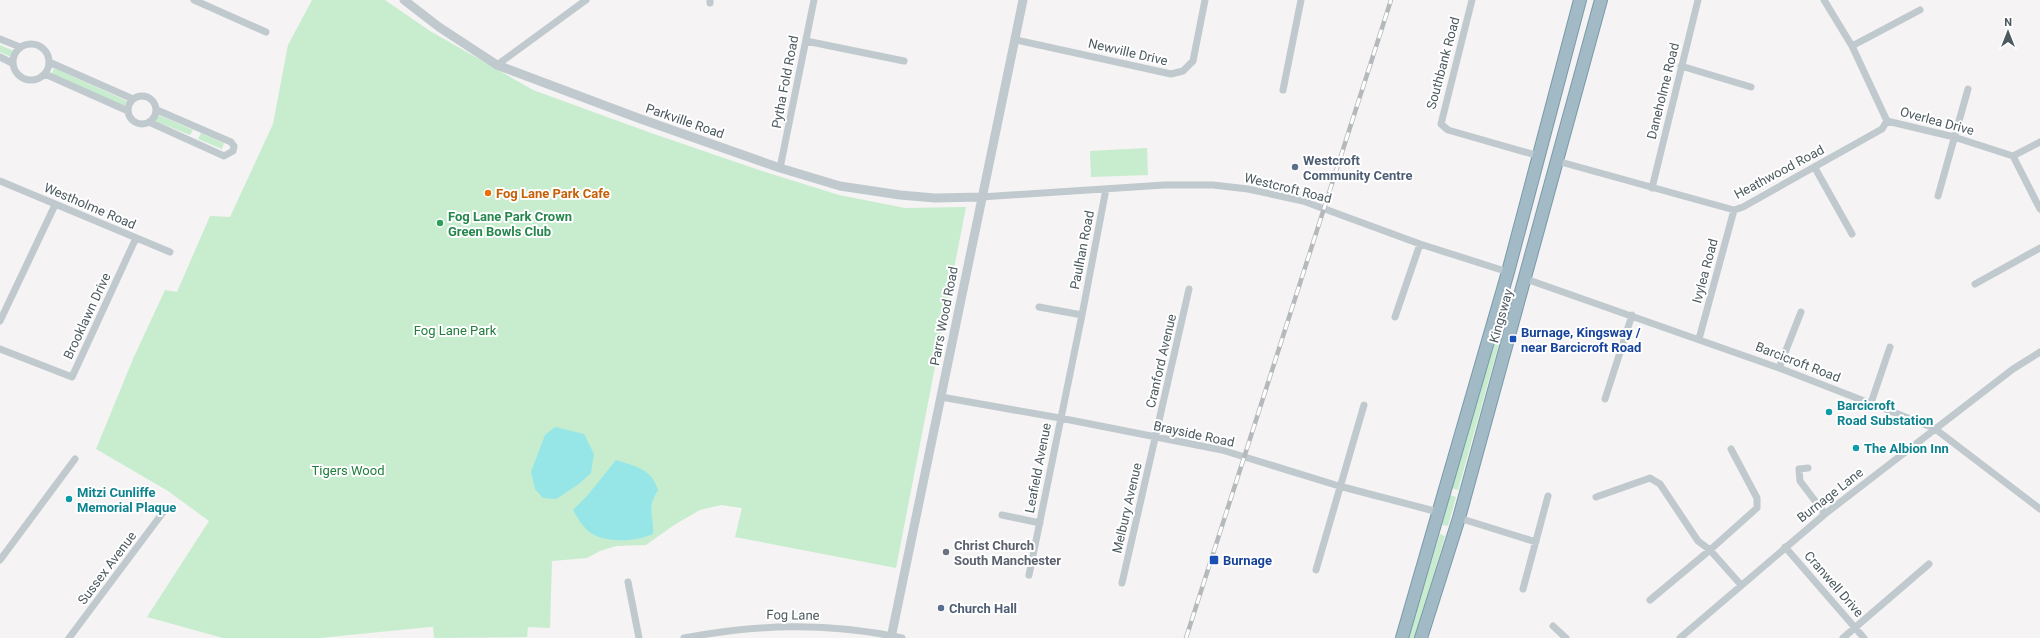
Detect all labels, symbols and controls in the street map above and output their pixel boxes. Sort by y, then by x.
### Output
north arrow [1988,12,2028,52]
street label: Southbank Road [1423,15,1463,111]
text: N [2004,16,2012,29]
street label: Pytha Fold Road [769,34,801,130]
street label: Newville Drive [1087,36,1169,68]
street label: Daneholme Road [1644,41,1682,141]
street label: Parkville Road [644,101,726,141]
street label: Overlea Drive [1898,104,1976,138]
street label: Heathwood Road [1731,142,1827,202]
place label: Westcroft Community Centre [1303,153,1412,183]
marker: Westcroft Community Centre [1290,162,1300,172]
street label: Westcroft Road [1243,170,1333,206]
street label: Westholme Road [42,180,138,232]
place label: Fog Lane Park Cafe [496,186,610,201]
marker: Fog Lane Park Cafe [483,188,493,198]
place label: Fog Lane Park Crown Green Bowls Club [448,209,572,239]
street label: Paulhan Road [1067,209,1097,291]
marker: Fog Lane Park Crown Green Bowls Club [435,218,445,228]
street label: Ivylea Road [1689,237,1721,305]
street label: Parrs Wood Road [927,265,961,367]
street label: Brooklawn Drive [60,270,114,361]
street label: Kingsway [1486,287,1516,345]
street label: Cranford Avenue [1143,312,1179,410]
park label: Fog Lane Park [414,323,497,338]
place label: Burnage, Kingsway / near Barcicroft Road [1521,325,1641,355]
marker: Burnage, Kingsway / near Barcicroft Road [1508,334,1518,344]
street label: Barcicroft Road [1753,339,1843,385]
place label: Barcicroft Road Substation [1837,398,1933,428]
marker: Barcicroft Road Substation [1824,407,1834,417]
street label: Brayside Road [1152,418,1236,450]
street label: Leafield Avenue [1022,422,1054,514]
place label: The Albion Inn [1864,441,1949,456]
marker: The Albion Inn [1851,443,1861,453]
street label: Melbury Avenue [1109,461,1145,555]
park label: Tigers Wood [312,463,384,478]
street label: Burnage Lane [1794,465,1866,525]
place label: Mitzi Cunliffe Memorial Plaque [77,485,176,515]
marker: Mitzi Cunliffe Memorial Plaque [64,494,74,504]
street label: Sussex Avenue [75,529,139,607]
place label: Christ Church South Manchester [954,538,1061,568]
marker: Christ Church South Manchester [941,547,951,557]
street label: Cranwell Drive [1801,548,1867,620]
place label: Burnage [1223,553,1272,568]
marker: Burnage [1208,554,1220,566]
place label: Church Hall [949,601,1017,616]
marker: Church Hall [936,603,946,613]
street label: Fog Lane [766,607,820,623]

